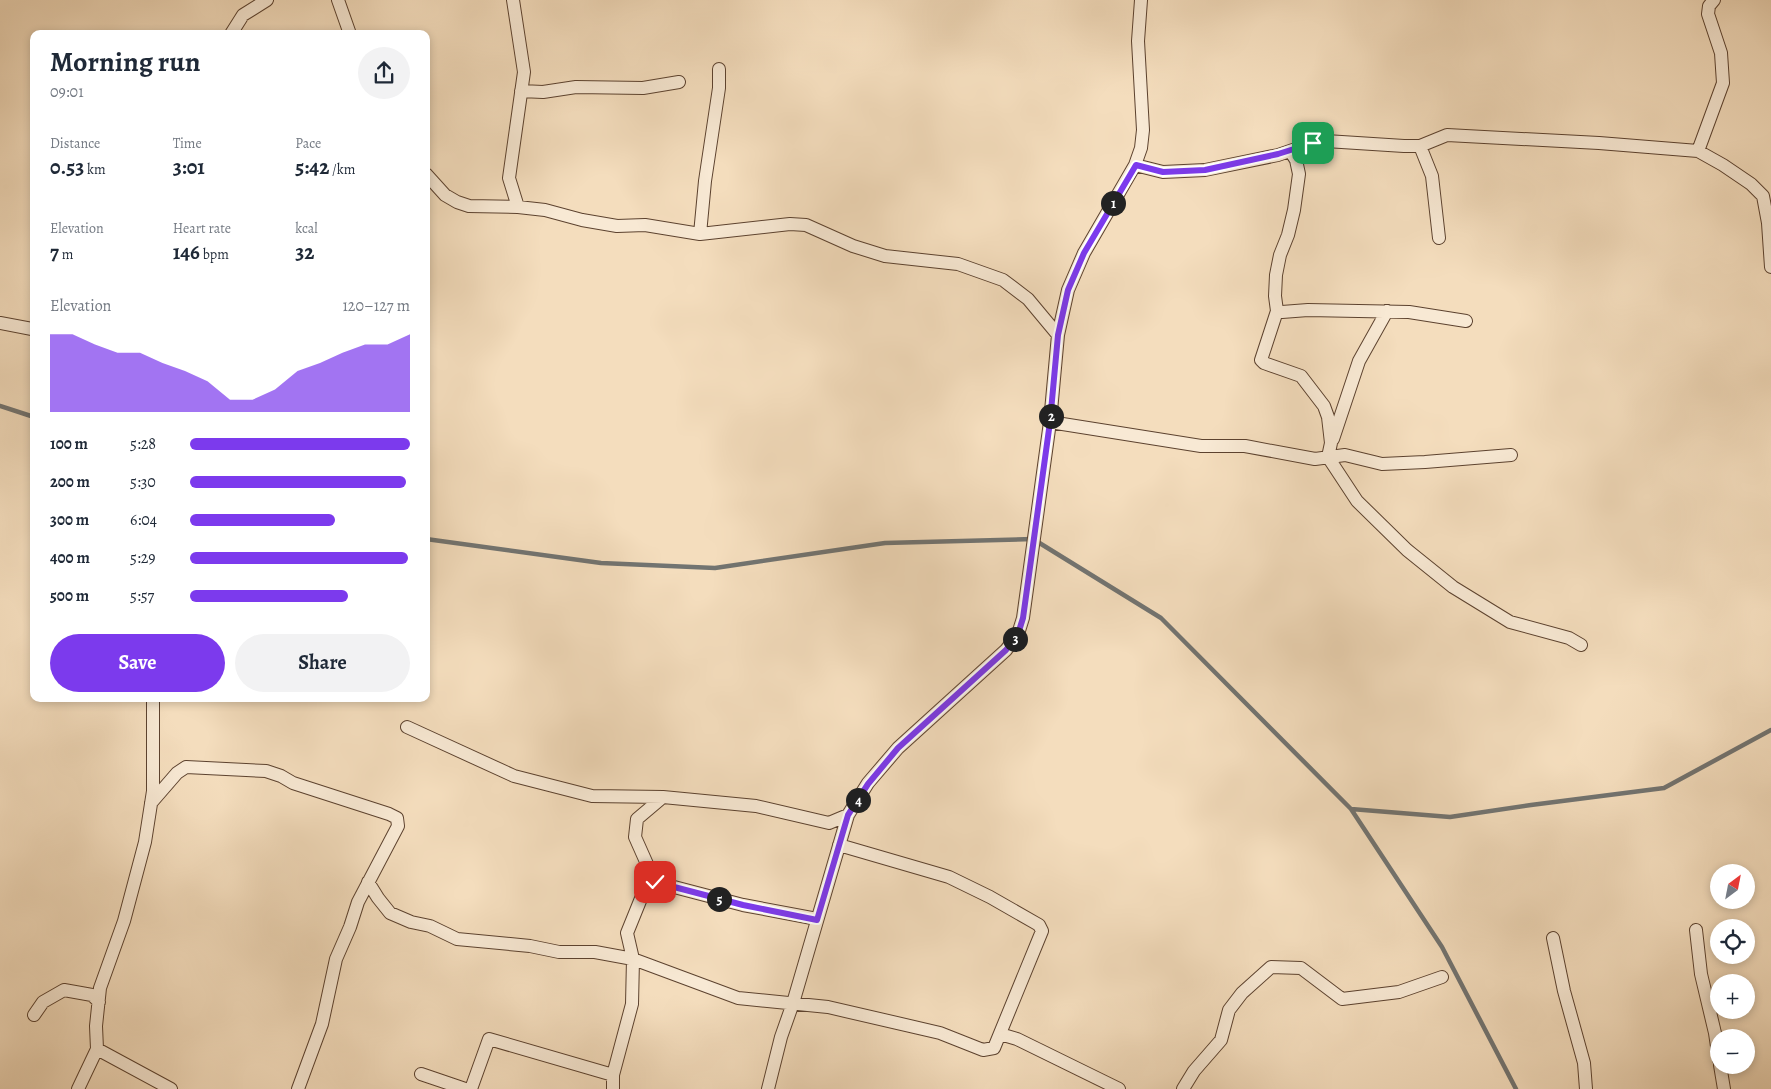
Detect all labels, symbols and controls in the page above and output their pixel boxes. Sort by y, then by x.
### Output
text: Morning run [50,43,200,81]
button: share [358,47,410,99]
text: 09:01 [50,81,84,103]
pin [1292,122,1334,164]
icon: arrive [1299,129,1327,157]
text: Distance [50,134,100,153]
text: Time [173,134,202,153]
text: Pace [295,134,321,153]
text: 0.53 [50,153,84,181]
text: 3:01 [173,153,205,181]
text: 5:42 [295,153,329,181]
text: km [84,160,106,179]
text: /km [329,160,355,179]
pin: 1 [1100,190,1126,216]
text: 1 [1111,194,1116,213]
text: Elevation [50,219,104,238]
text: Heart rate [173,219,231,238]
text: kcal [295,219,318,238]
text: 7 [50,238,59,266]
text: 146 [173,238,200,266]
text: 32 [295,238,315,266]
text: m [59,245,73,264]
text: bpm [200,245,229,264]
text: Elevation [50,295,111,317]
text: 120–127 m [342,295,410,317]
pin: 2 [1038,404,1064,428]
text: 2 [1048,407,1055,426]
text: 100 m [50,433,88,455]
text: 5:28 [130,433,156,455]
text: 200 m [50,471,90,493]
text: 5:30 [130,471,156,493]
text: 300 m [50,509,89,531]
text: 6:04 [130,509,157,531]
text: 400 m [50,547,90,569]
text: 5:29 [130,547,156,569]
text: 500 m [50,585,89,607]
text: 5:57 [130,585,154,607]
pin: 3 [1002,626,1028,652]
text: 3 [1012,630,1019,649]
button: Save [50,634,225,692]
button: Share [235,634,410,692]
pin: 4 [846,788,870,812]
text: 4 [855,791,862,810]
pin [634,861,676,903]
north arrow [1710,864,1755,909]
map controls [1710,864,1755,1074]
icon: check [641,868,669,896]
pin: 5 [706,886,732,912]
text: 5 [717,890,722,909]
button: locate [1710,919,1755,964]
button: + [1710,974,1755,1019]
button: − [1710,1029,1755,1074]

